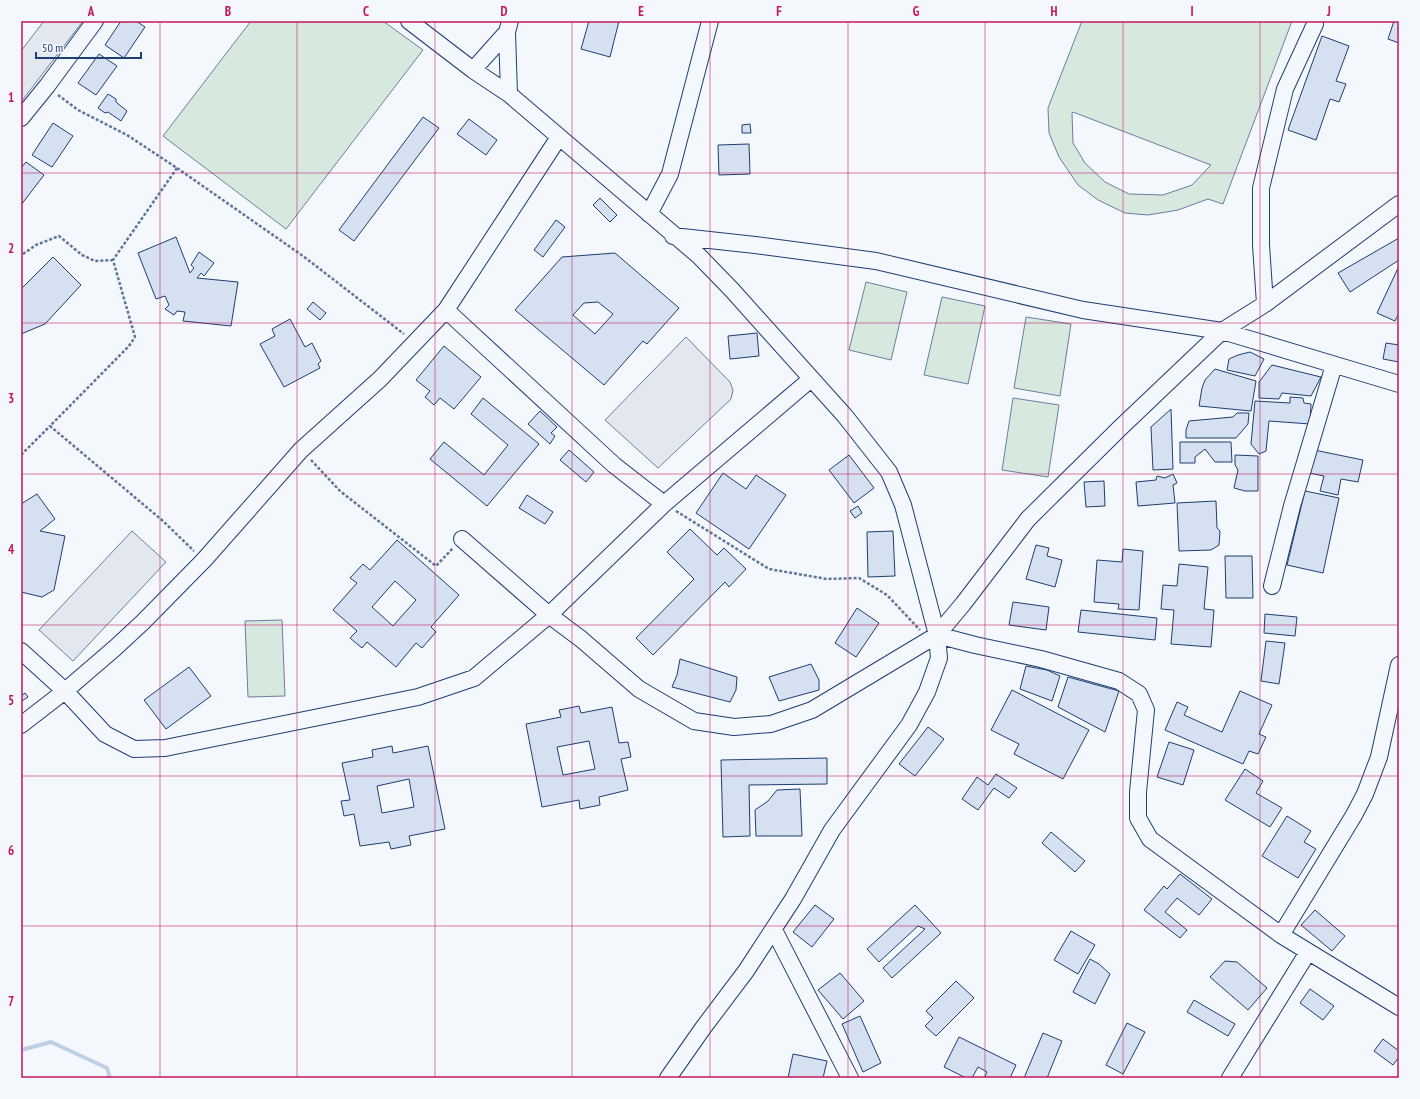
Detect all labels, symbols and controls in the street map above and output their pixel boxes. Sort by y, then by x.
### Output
text: A [87,3,95,20]
text: B [225,3,231,20]
text: C [363,3,369,20]
text: D [501,3,508,20]
text: E [638,3,644,20]
text: F [776,3,782,20]
text: G [913,3,920,20]
text: H [1051,3,1058,20]
text: I [1190,3,1194,20]
text: J [1326,3,1331,20]
scale bar [36,34,141,60]
text: 50 m [42,40,63,55]
text: 1 [8,89,14,106]
text: 2 [8,240,14,257]
text: 3 [8,390,14,407]
text: 4 [8,541,15,558]
text: 5 [8,692,14,709]
text: 6 [8,842,14,859]
text: 7 [8,993,14,1010]

